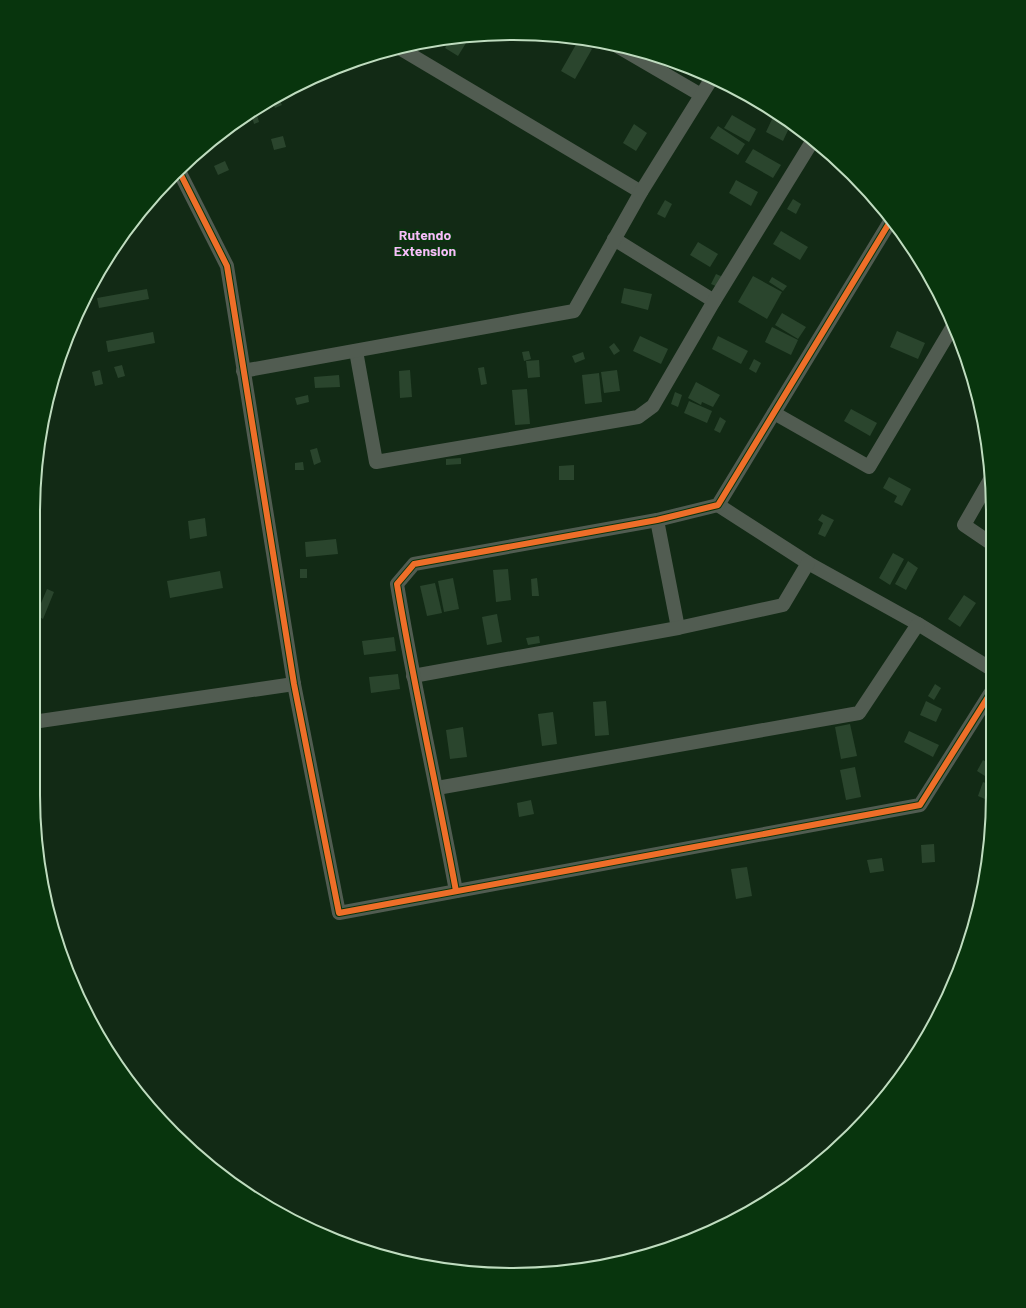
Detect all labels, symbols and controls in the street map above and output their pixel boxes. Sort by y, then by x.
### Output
district label: Rutendo Extension [394,226,456,259]

